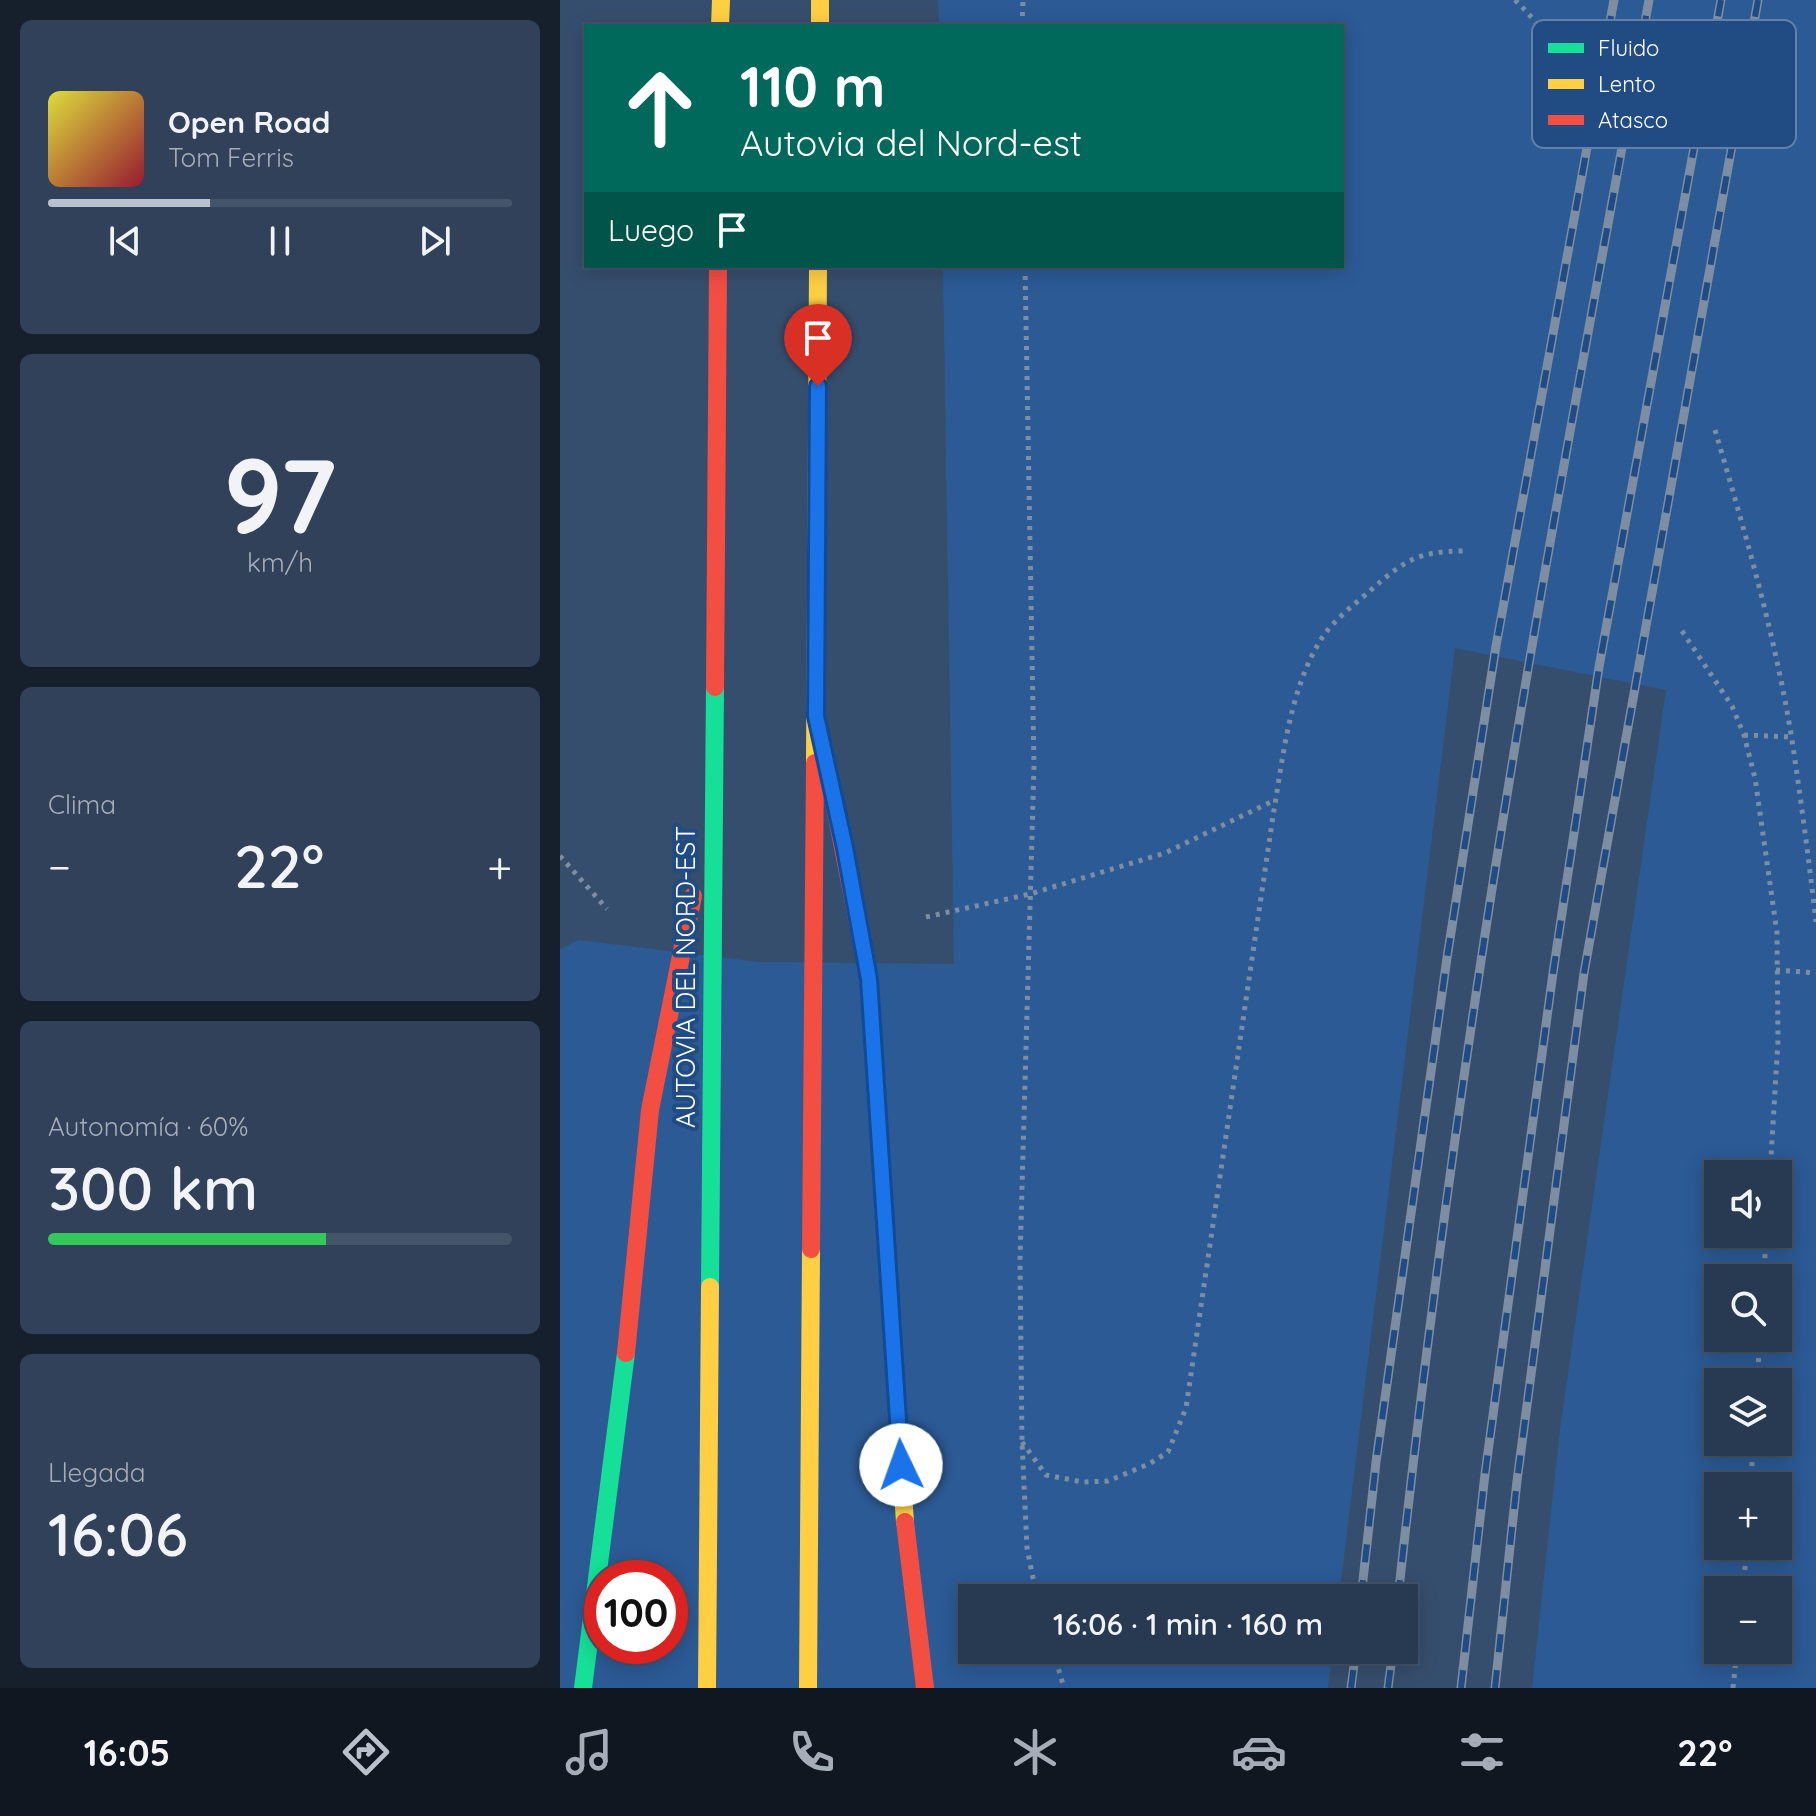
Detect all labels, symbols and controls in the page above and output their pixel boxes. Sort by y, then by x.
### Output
legend [1532,20,1796,148]
text: Fluido [1598,34,1659,62]
text: 110 m [740,51,885,121]
icon: ahead [608,56,712,160]
text: Lento [1598,70,1656,98]
text: Open Road [168,103,330,141]
text: Atasco [1598,106,1668,134]
text: Autovia del Nord-est [740,120,1082,165]
text: Tom Ferris [168,141,294,174]
icon: arrive [710,208,754,252]
text: Luego [608,211,694,249]
icon: previous [103,219,147,263]
icon: pause [258,219,302,263]
icon: next [413,219,457,263]
pin [784,304,852,386]
icon: arrive [796,316,840,360]
text: 97 [223,429,337,559]
text: km/h [247,546,313,579]
text: Clima [48,788,116,821]
street label: AUTOVIA DEL NORD-EST [669,826,702,1128]
text: 22° [234,828,324,903]
text: − [48,839,71,894]
text: + [487,839,512,894]
text: Autonomía · 60% [48,1110,248,1143]
text: 300 km [48,1150,258,1225]
map controls [1704,1160,1792,1664]
button: sound [1704,1160,1792,1248]
button: search [1704,1264,1792,1352]
button: layers [1704,1368,1792,1456]
position arrow [859,1423,943,1507]
text: Llegada [48,1456,145,1489]
button: + [1704,1472,1792,1560]
text: 16:06 [48,1496,188,1571]
speed limit sign: 100 [584,1560,688,1664]
button: − [1704,1576,1792,1664]
text: 16:06 · 1 min · 160 m [1053,1605,1323,1643]
icon: directions [338,1724,394,1780]
icon: music [561,1724,617,1780]
icon: phone [784,1724,840,1780]
icon: climate [1007,1724,1063,1780]
icon: car [1231,1724,1287,1780]
icon: filters [1454,1724,1510,1780]
text: 16:05 [84,1730,170,1775]
text: 22° [1677,1730,1732,1775]

